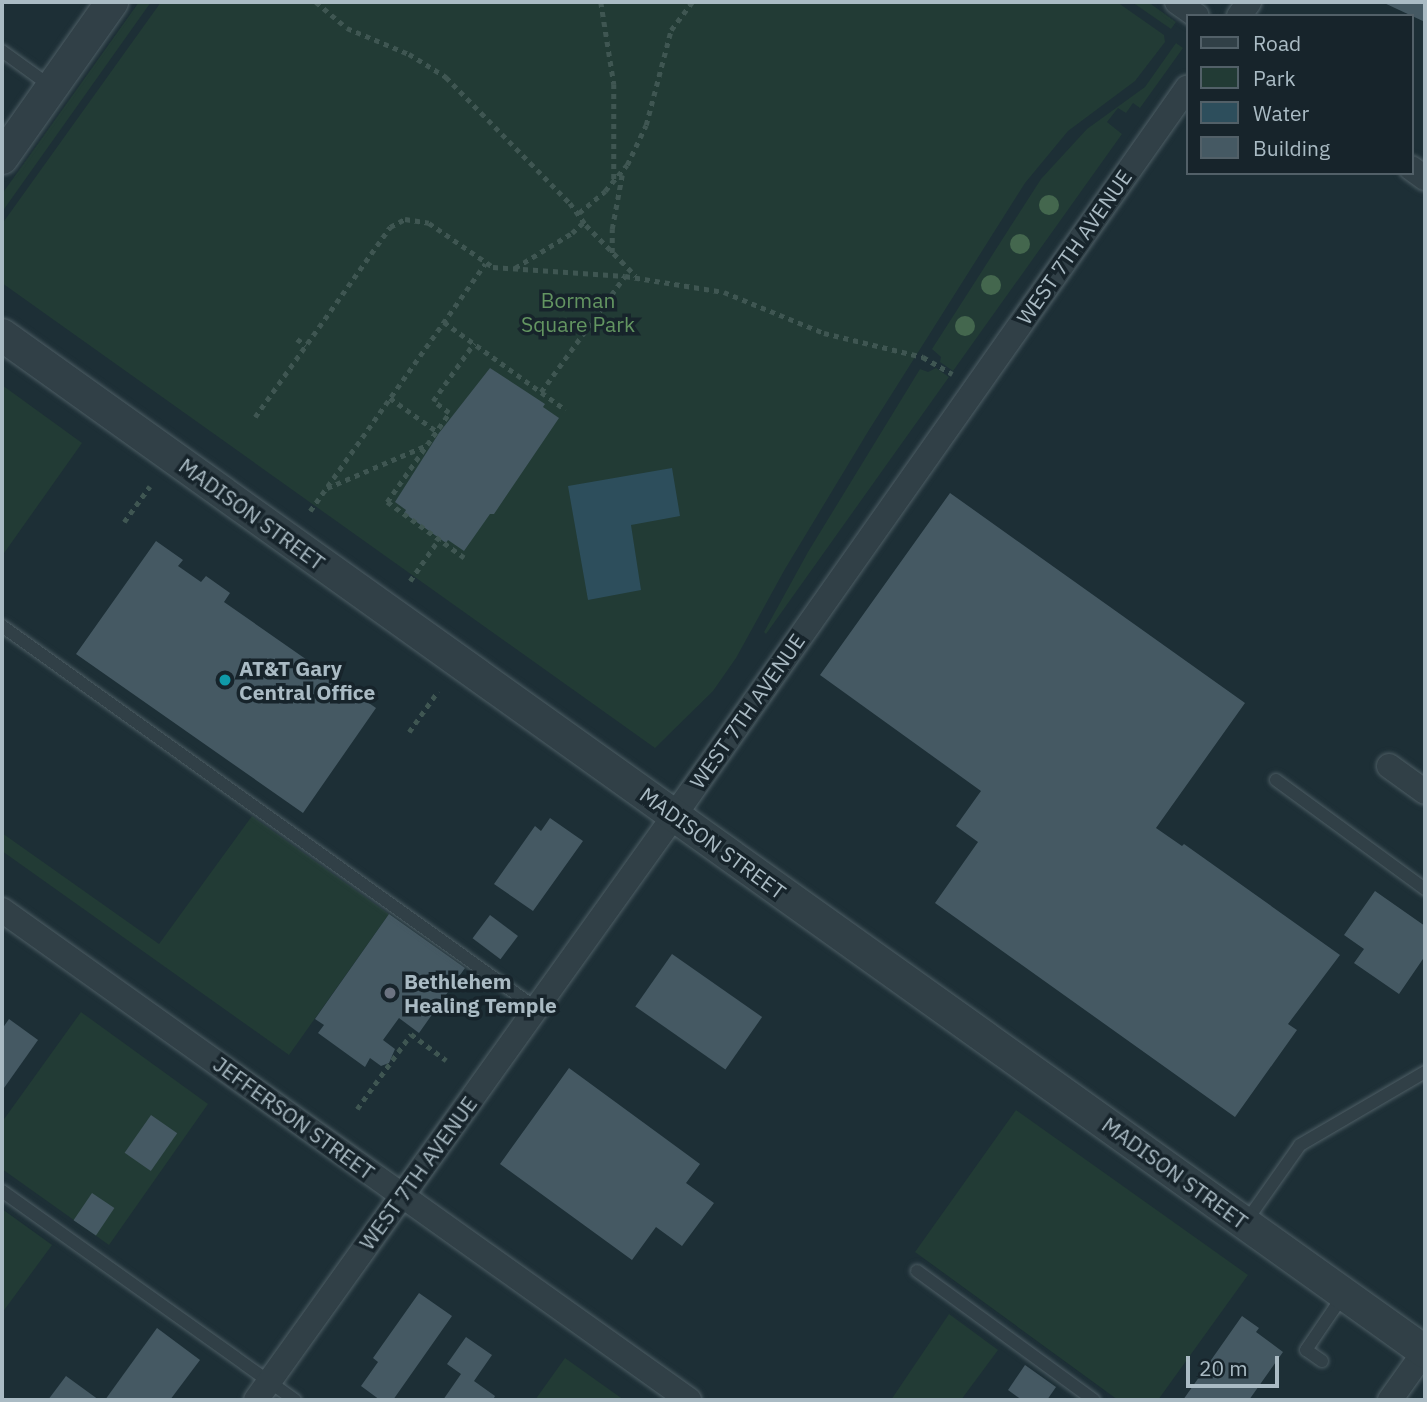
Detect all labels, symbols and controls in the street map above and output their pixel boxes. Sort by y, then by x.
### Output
legend [1186,14,1413,175]
text: Road [1253,29,1301,57]
text: Park [1253,64,1296,92]
text: Water [1253,99,1309,127]
text: Building [1253,134,1330,162]
street label: WEST 7TH AVENUE [1011,165,1137,329]
park label: Borman Square Park [521,287,635,337]
street label: MADISON STREET [174,453,330,575]
street label: WEST 7TH AVENUE [684,629,810,793]
place label: AT&T Gary Central Office [239,655,375,705]
marker: AT&T Gary Central Office [217,672,233,688]
street label: MADISON STREET [635,782,791,904]
place label: Bethlehem Healing Temple [404,968,557,1018]
marker: Bethlehem Healing Temple [382,985,398,1001]
street label: JEFFERSON STREET [209,1051,379,1185]
street label: WEST 7TH AVENUE [354,1091,482,1255]
street label: MADISON STREET [1097,1112,1253,1234]
scale bar [1189,1342,1282,1386]
text: 20 m [1199,1354,1248,1382]

